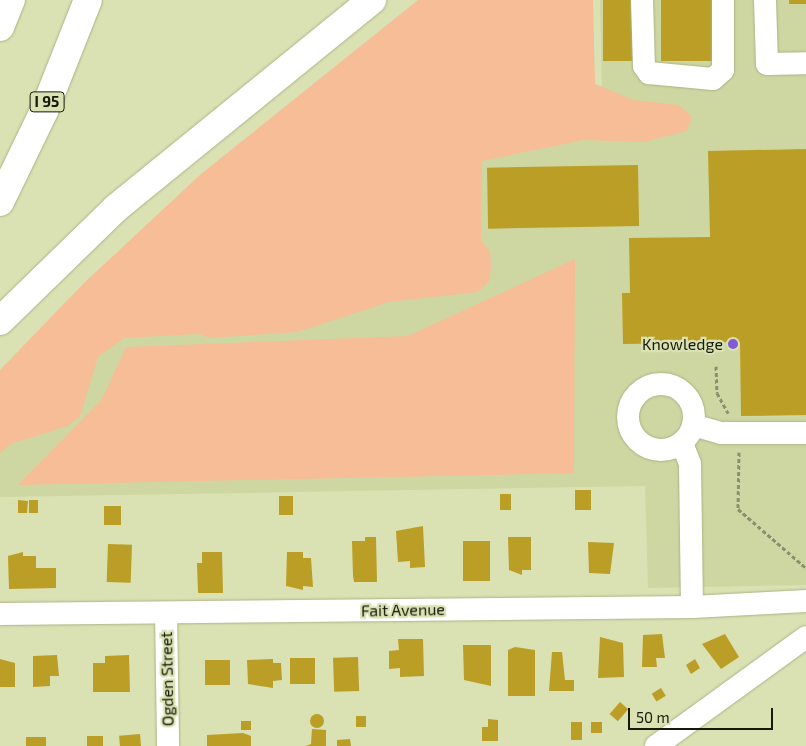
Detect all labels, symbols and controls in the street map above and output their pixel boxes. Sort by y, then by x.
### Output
road number: I 95 [30,90,64,114]
place label: Knowledge [642,334,723,354]
marker: Knowledge [727,338,739,350]
street label: Fait Avenue [361,600,445,620]
street label: Ogden Street [157,632,177,726]
scale bar [631,698,776,730]
text: 50 m [636,708,670,726]

